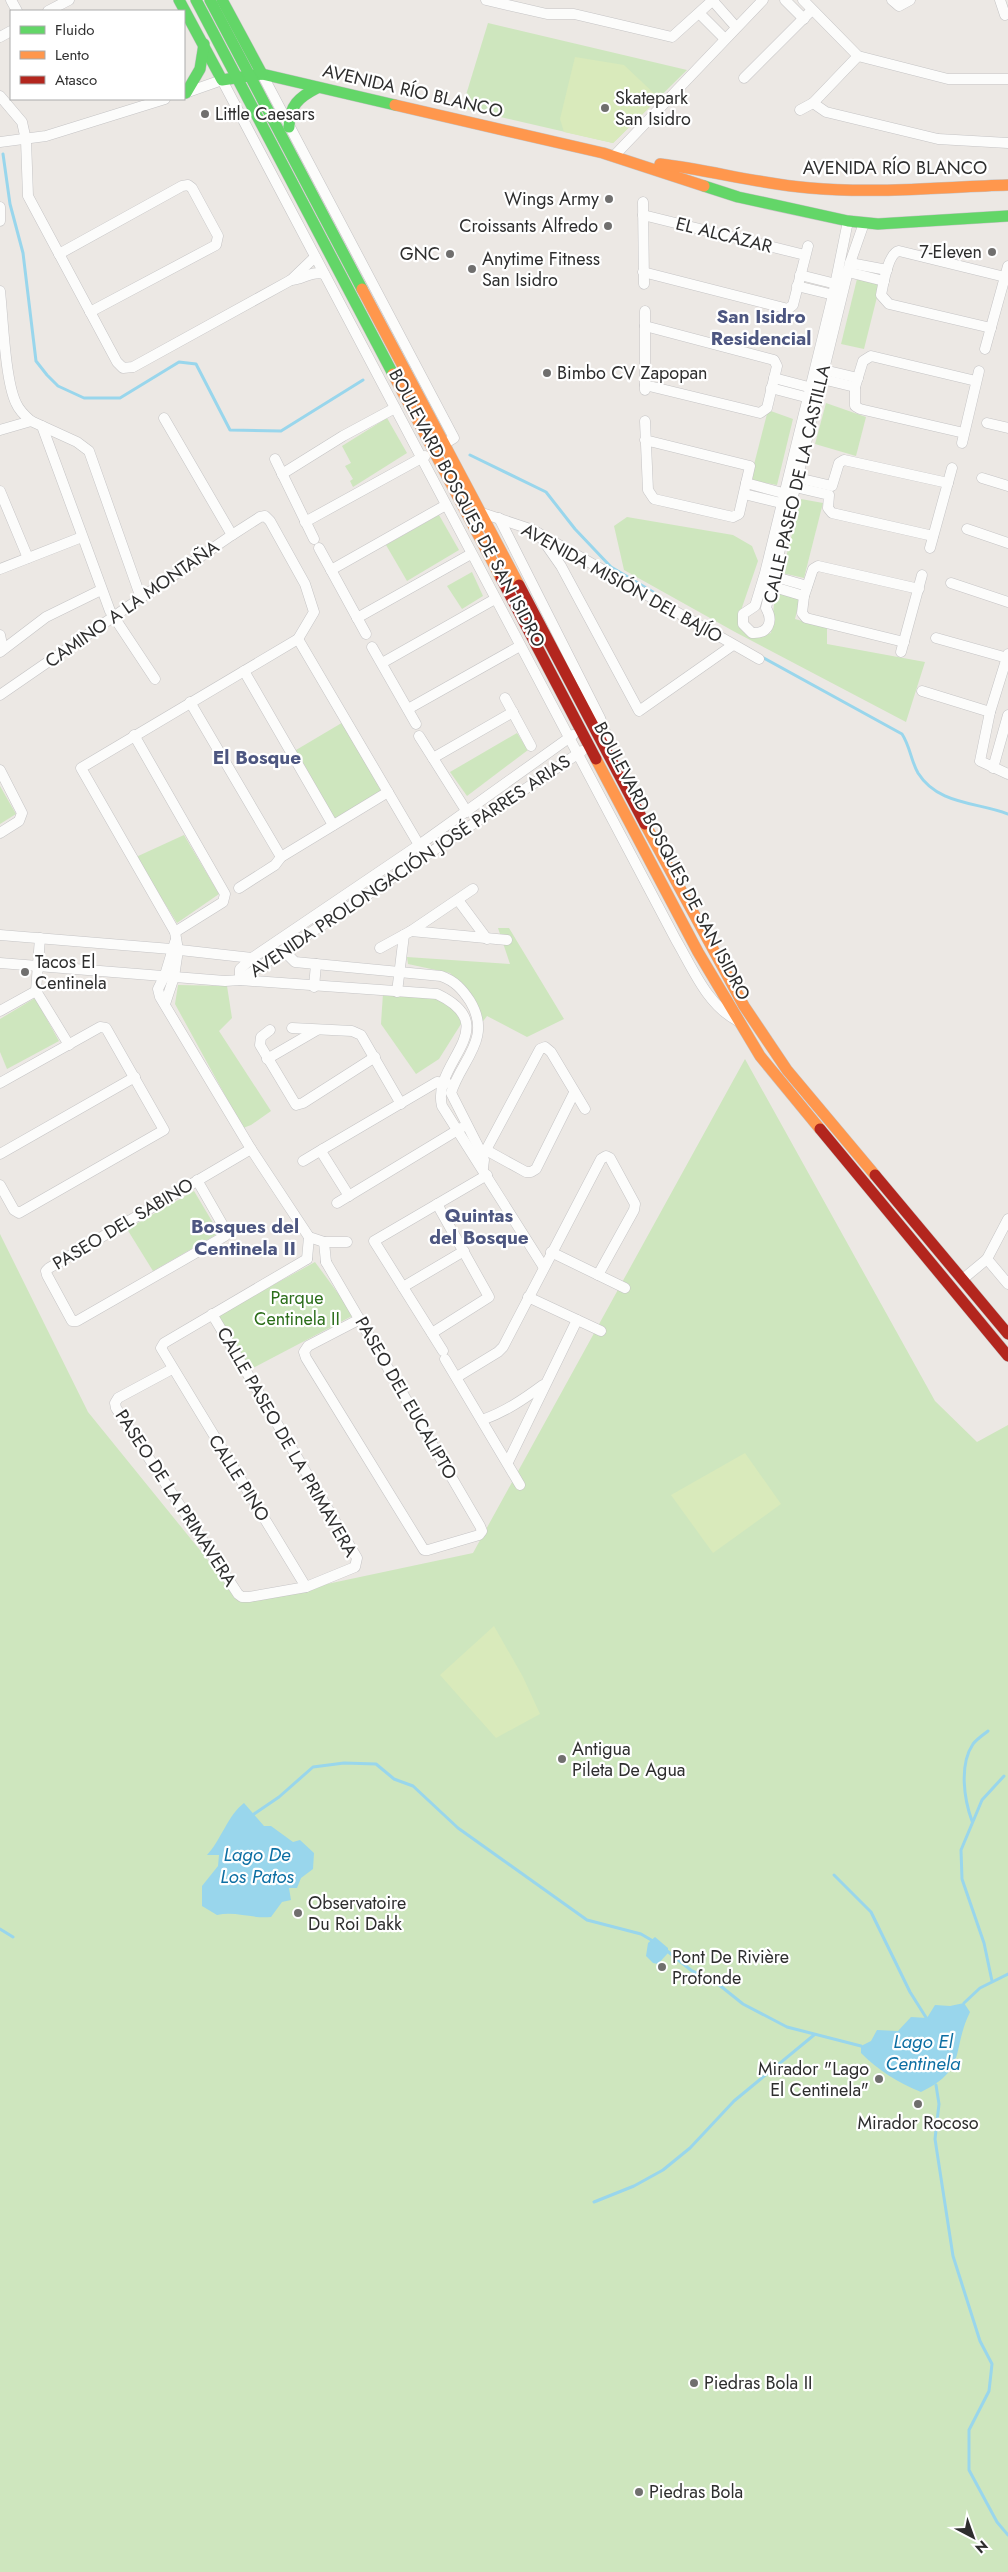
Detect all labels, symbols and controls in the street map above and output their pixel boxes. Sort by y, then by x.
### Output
legend [10,10,185,100]
text: Fluido [55,19,94,41]
text: Lento [55,44,89,66]
street label: AVENIDA RÍO BLANCO [320,58,506,124]
text: Atasco [55,69,97,91]
place label: Skatepark San Isidro [615,85,691,132]
place label: Little Caesars [215,101,315,127]
marker: Skatepark San Isidro [599,102,611,114]
marker: Little Caesars [199,108,211,120]
street label: AVENIDA RÍO BLANCO [803,155,987,181]
place label: Wings Army [504,186,599,212]
marker: Wings Army [603,193,615,205]
street label: EL ALCÁZAR [673,210,775,260]
place label: Croissants Alfredo [459,213,598,239]
marker: Croissants Alfredo [602,220,614,232]
place label: 7-Eleven [919,239,982,265]
place label: GNC [400,241,440,267]
place label: Anytime Fitness San Isidro [482,246,600,293]
marker: 7-Eleven [986,246,998,258]
marker: GNC [444,248,456,260]
marker: Anytime Fitness San Isidro [466,263,478,275]
district label: San Isidro Residencial [711,303,811,352]
place label: Bimbo CV Zapopan [557,360,708,386]
street label: CALLE PASEO DE LA CASTILLA [757,362,837,606]
street label: BOULEVARD BOSQUES DE SAN ISIDRO [382,364,552,652]
marker: Bimbo CV Zapopan [541,367,553,379]
street label: AVENIDA MISIÓN DEL BAJÍO [517,517,727,649]
street label: CAMINO A LA MONTAÑA [40,534,224,674]
street label: BOULEVARD BOSQUES DE SAN ISIDRO [587,717,757,1005]
district label: El Bosque [213,744,301,771]
street label: AVENIDA PROLONGACIÓN JOSÉ PARRES ARIAS [244,748,576,984]
place label: Tacos El Centinela [35,949,107,996]
marker: Tacos El Centinela [19,966,31,978]
street label: PASEO DEL SABINO [48,1172,198,1276]
district label: Quintas del Bosque [429,1202,529,1251]
district label: Bosques del Centinela II [191,1213,299,1262]
park label: Parque Centinela II [254,1285,340,1332]
street label: PASEO DEL EUCALIPTO [349,1312,463,1484]
street label: CALLE PASEO DE LA PRIMAVERA [210,1322,364,1562]
street label: PASEO DE LA PRIMAVERA [109,1404,243,1592]
street label: CALLE PINO [202,1430,276,1526]
place label: Antigua Pileta De Agua [572,1736,686,1783]
marker: Antigua Pileta De Agua [556,1753,568,1765]
water label: Lago De Los Patos [220,1841,294,1890]
place label: Observatoire Du Roi Dakk [308,1890,406,1937]
marker: Observatoire Du Roi Dakk [292,1907,304,1919]
place label: Pont De Rivière Profonde [672,1944,789,1991]
marker: Pont De Rivière Profonde [656,1961,668,1973]
water label: Lago El Centinela [886,2028,961,2077]
place label: Mirador "Lago El Centinela" [758,2056,869,2103]
marker: Mirador "Lago El Centinela" [873,2073,885,2085]
marker: Mirador Rocoso [912,2098,924,2110]
place label: Mirador Rocoso [857,2110,979,2136]
place label: Piedras Bola II [704,2370,812,2396]
marker: Piedras Bola II [688,2377,700,2389]
place label: Piedras Bola [649,2479,743,2505]
marker: Piedras Bola [633,2486,645,2498]
north arrow [948,2512,998,2562]
text: N [971,2536,992,2558]

